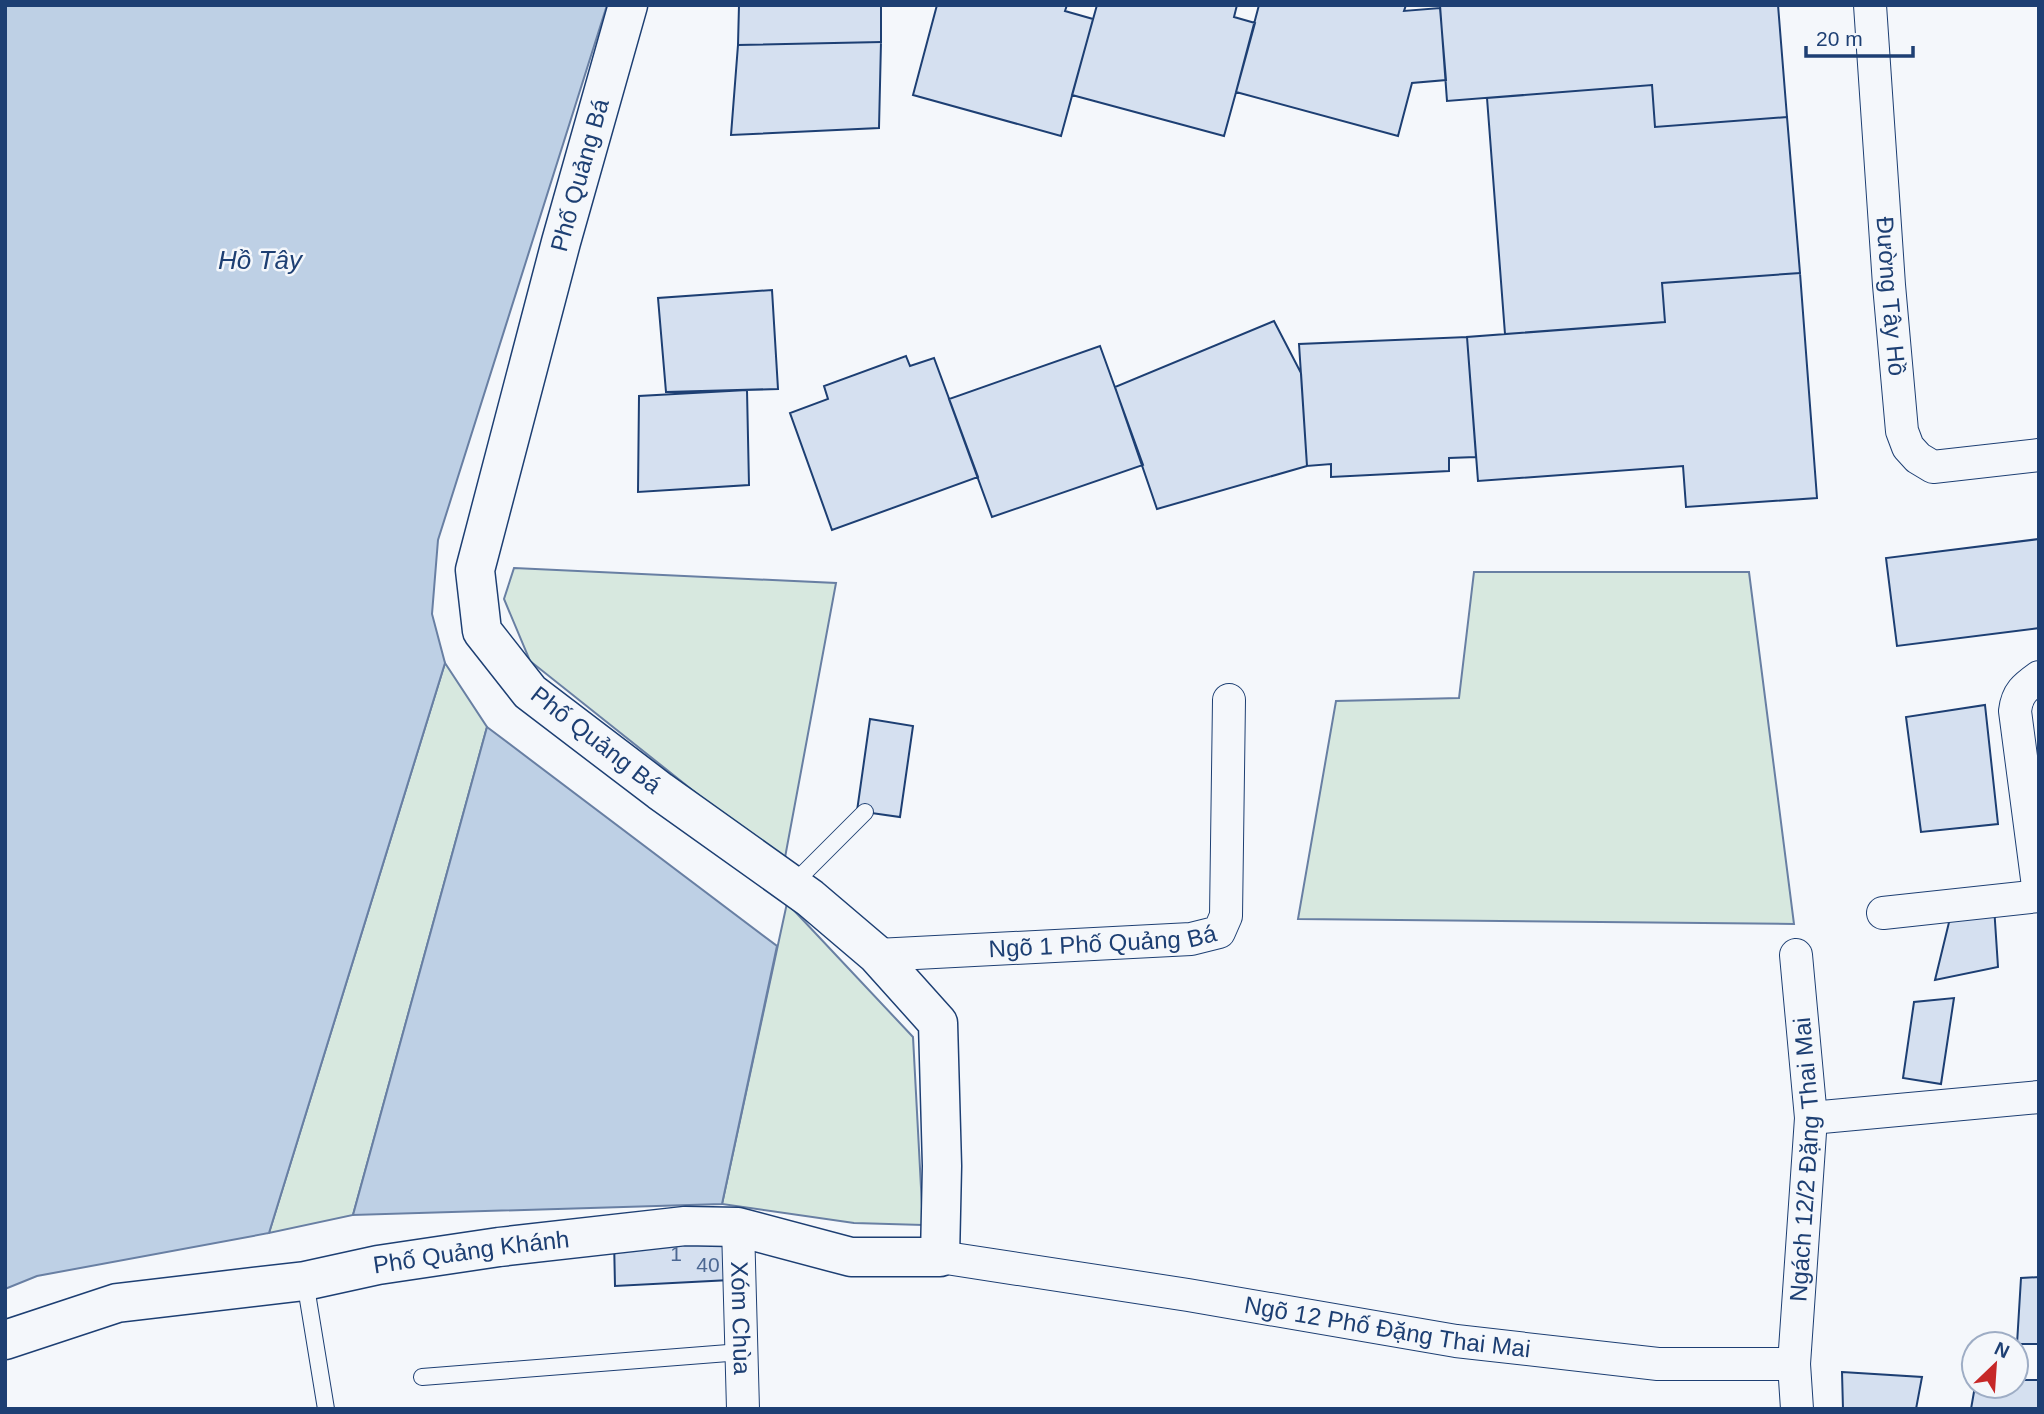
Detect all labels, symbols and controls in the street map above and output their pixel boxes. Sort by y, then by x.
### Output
scale bar [1806,14,1913,58]
text: 20 m [1816,27,1863,50]
street label: Phố Quảng Bá [545,95,614,254]
street label: Đường Tây Hồ [1871,216,1911,377]
water label: Hồ Tây [218,245,304,275]
street label: Phố Quảng Bá [526,680,667,799]
street label: Ngõ 1 Phố Quảng Bá [988,919,1220,962]
street label: Ngách 12/2 Đặng Thai Mai [1784,1016,1824,1303]
street label: Phố Quảng Khánh [371,1225,571,1279]
house number: 1 [670,1242,682,1265]
house number: 40 [696,1253,720,1276]
street label: Xóm Chùa [726,1261,756,1376]
street label: Ngõ 12 Phố Đặng Thai Mai [1242,1291,1532,1362]
north arrow [1960,1330,2030,1400]
text: N [1991,1338,2013,1362]

